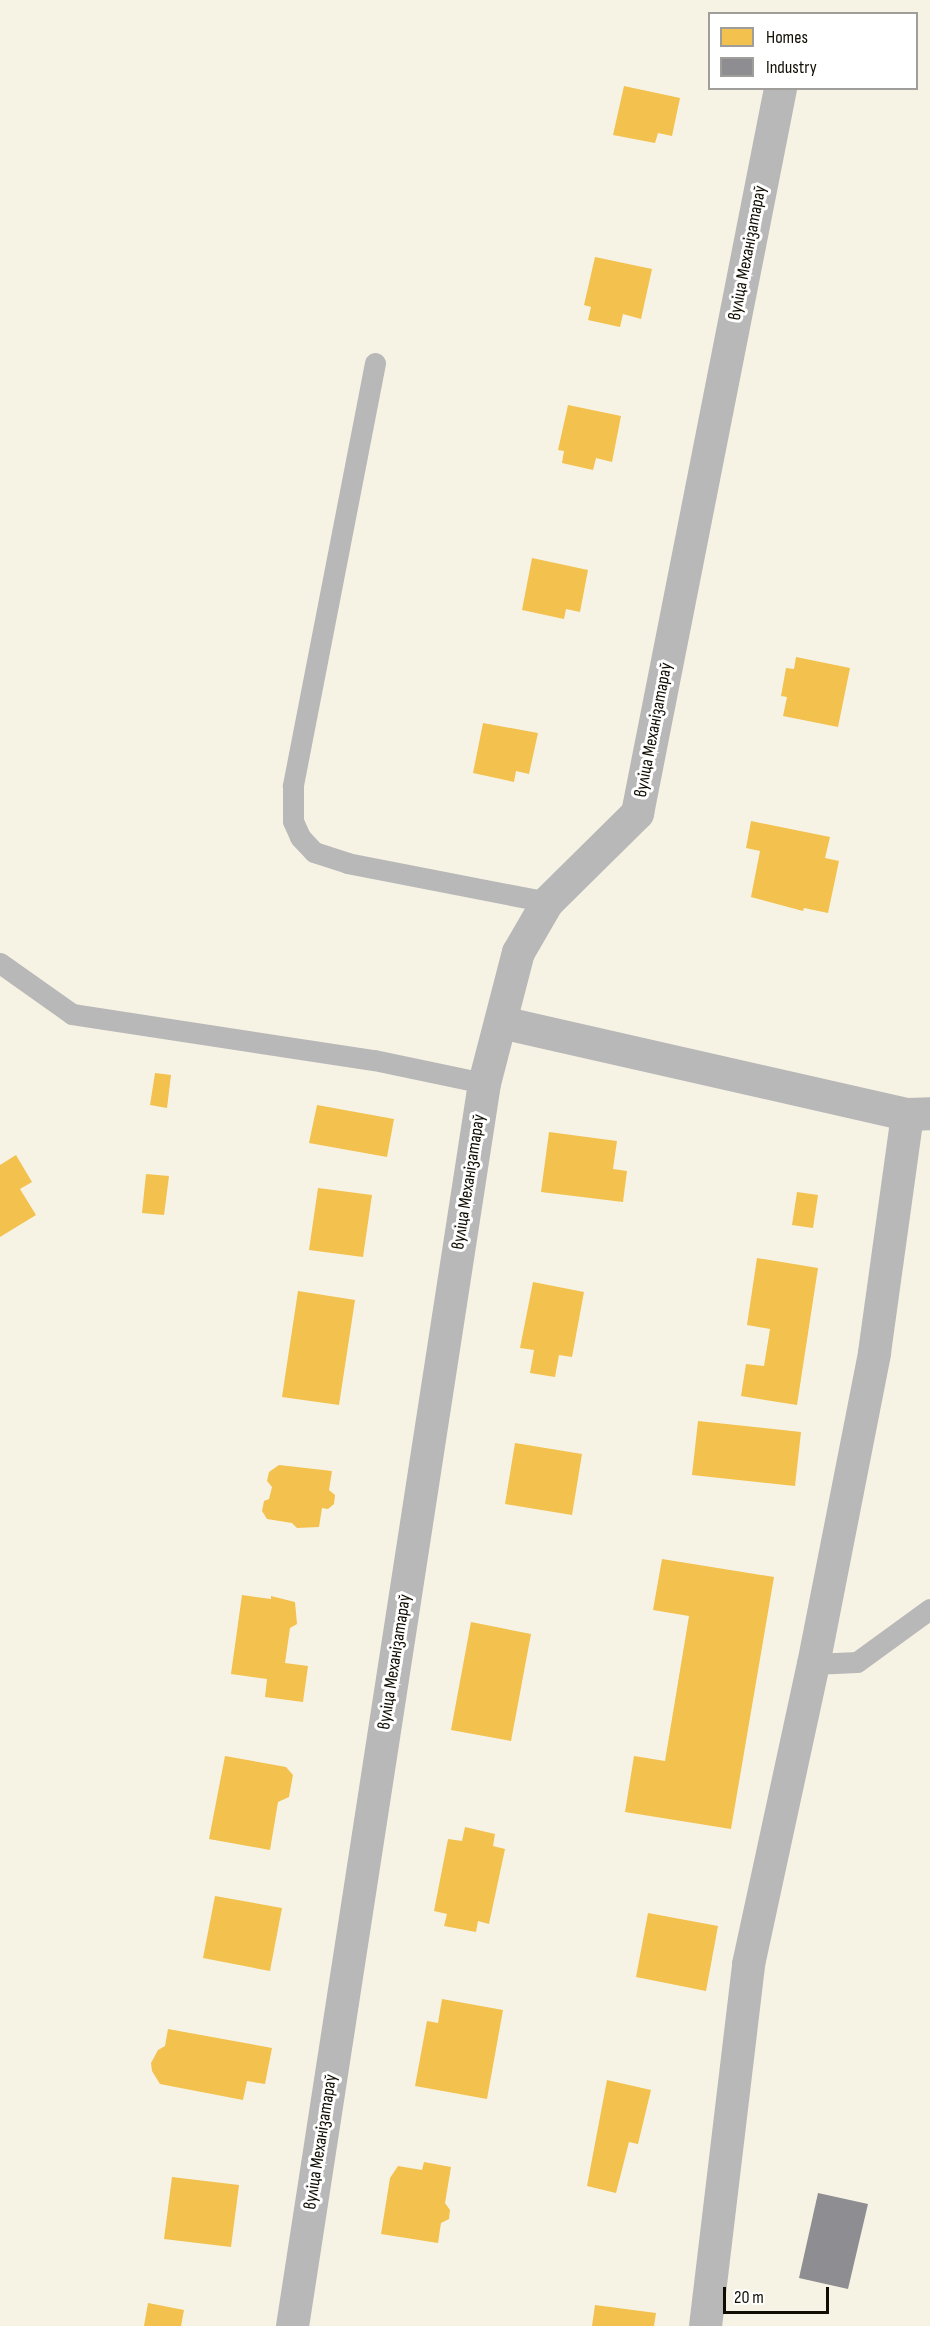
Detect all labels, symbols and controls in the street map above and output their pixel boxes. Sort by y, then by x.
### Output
legend [708,12,918,90]
text: Homes [766,27,808,48]
text: Industry [766,57,817,78]
street label: вуліца Механізатараў [724,184,772,322]
street label: вуліца Механізатараў [630,661,678,799]
street label: вуліца Механізатараў [448,1113,490,1251]
street label: вуліца Механізатараў [374,1593,416,1731]
street label: вуліца Механізатараў [300,2073,342,2211]
scale bar [726,2275,832,2313]
text: 20 m [734,2287,764,2308]

